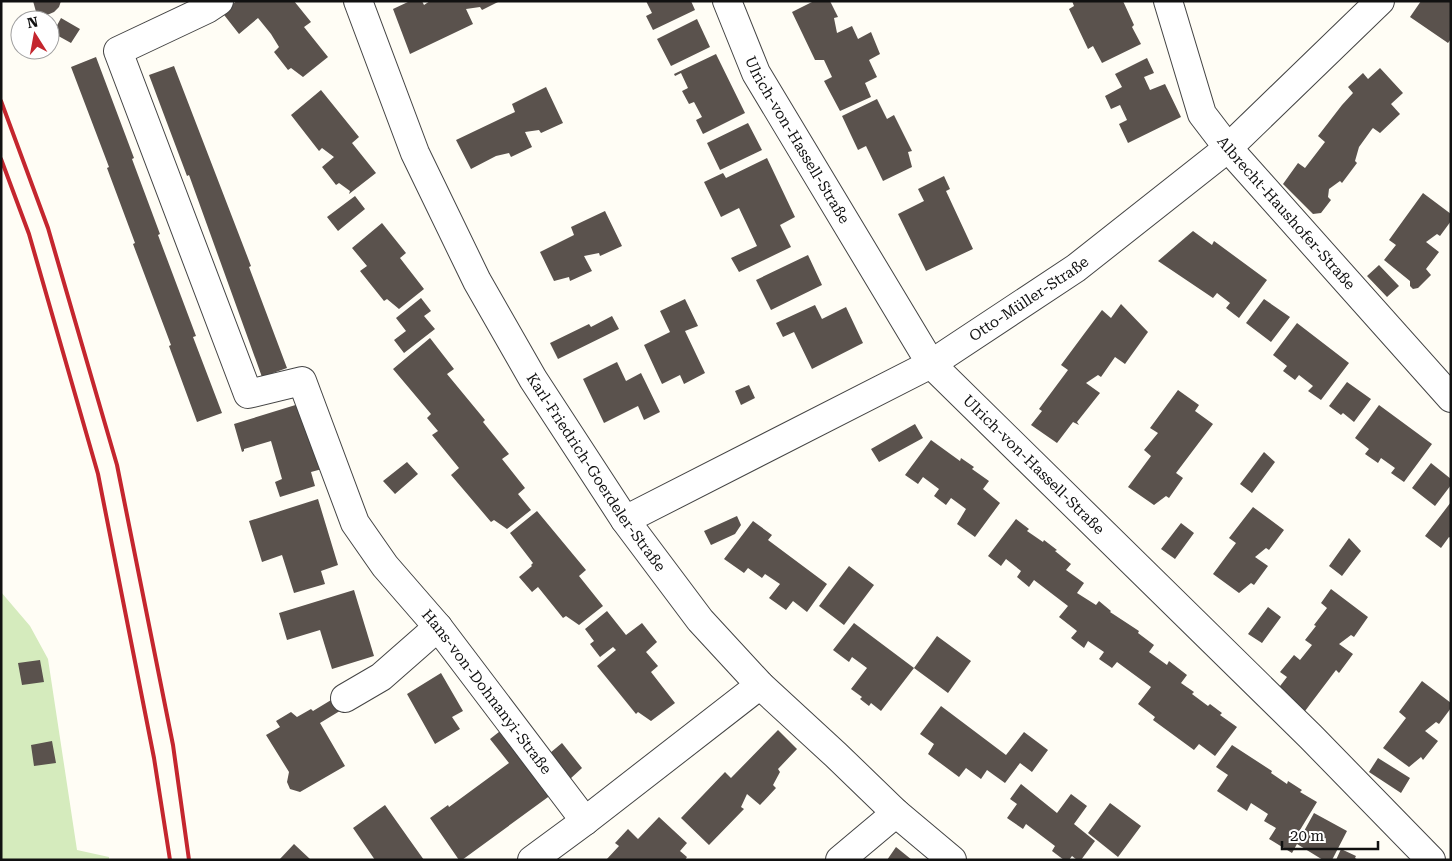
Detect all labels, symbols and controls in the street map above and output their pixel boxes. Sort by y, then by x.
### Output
north arrow [10,10,60,60]
text: N [26,13,40,31]
street label: Ulrich-von-Hassell-Straße [741,54,853,227]
street label: Albrecht-Haushofer-Straße [1213,133,1359,293]
street label: Otto-Müller-Straße [966,253,1092,345]
street label: Karl-Friedrich-Goerdeler-Straße [523,370,669,575]
street label: Ulrich-von-Hassell-Straße [959,391,1108,538]
street label: Hans-von-Dohnanyi-Straße [418,606,555,778]
scale bar [1282,818,1378,850]
text: 20 m [1290,827,1325,845]

